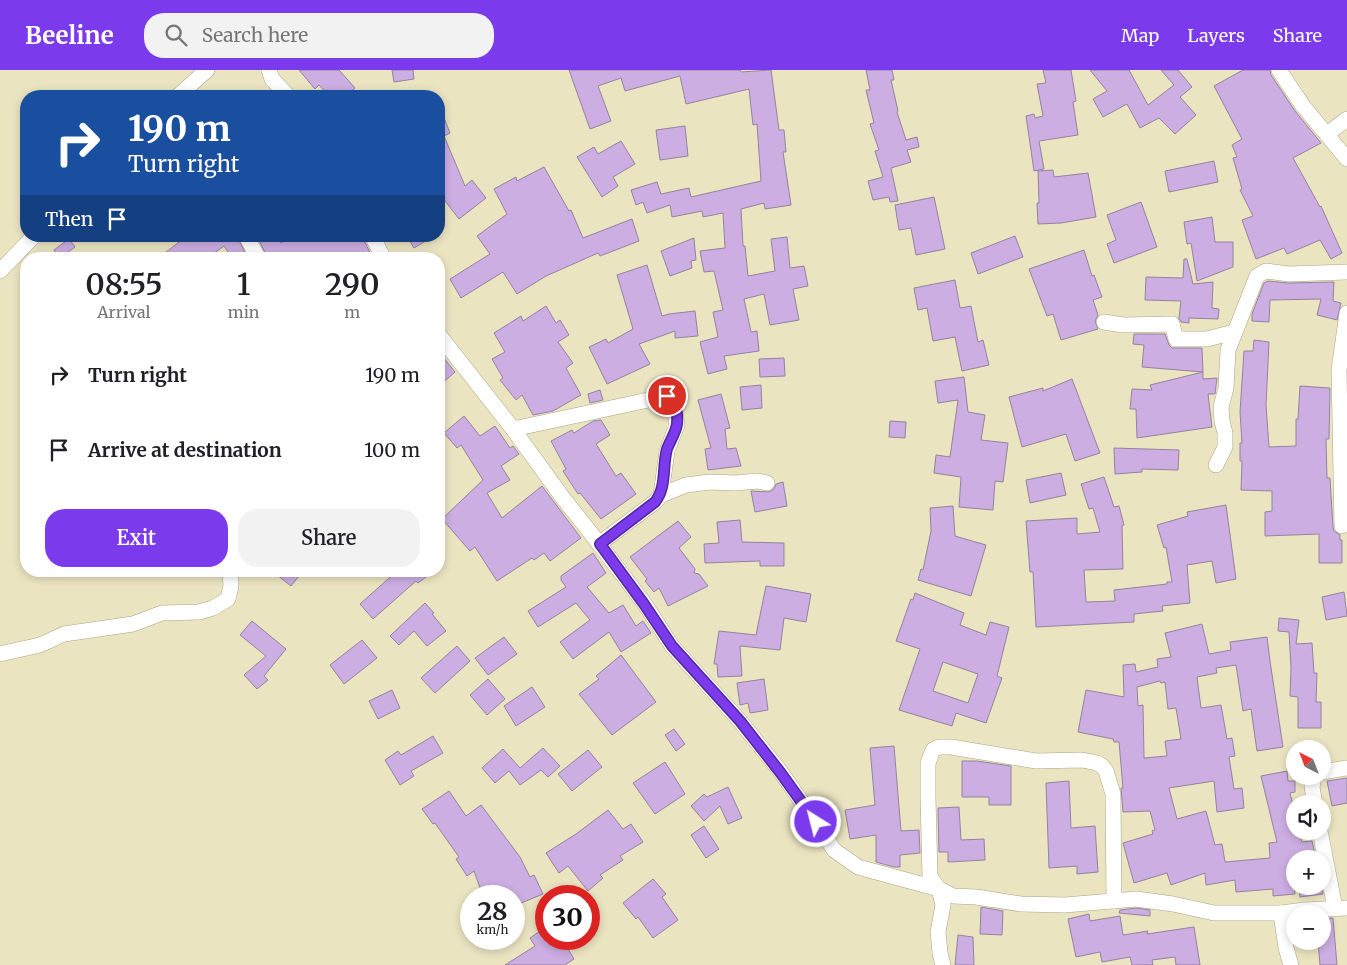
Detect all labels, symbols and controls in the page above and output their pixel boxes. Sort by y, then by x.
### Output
search box [144,13,494,58]
text: Beeline [25,20,114,51]
icon: search [162,21,190,49]
text: Search here [202,23,308,47]
text: Map [1121,24,1159,47]
text: Layers [1187,24,1245,47]
text: Share [1273,24,1322,47]
text: 190 m [128,107,231,151]
icon: right [45,110,110,175]
text: Turn right [128,150,239,178]
icon: arrive [103,205,131,233]
text: Then [45,207,93,231]
text: 08:55 [85,265,162,303]
text: 1 [237,265,250,303]
text: 290 [325,265,380,303]
text: Arrival [97,302,151,322]
text: min [228,302,259,322]
text: m [344,302,360,322]
icon: right [45,361,73,389]
text: Turn right [88,363,187,387]
text: 190 m [365,363,420,387]
pin [646,375,688,417]
icon: arrive [653,382,681,410]
icon: arrive [45,436,73,464]
text: Arrive at destination [88,438,282,462]
text: 100 m [364,438,420,462]
button: Exit [45,509,228,567]
button: Share [238,509,420,567]
north arrow [1286,740,1331,785]
map controls [1286,740,1331,950]
position arrow [789,795,841,847]
button: sound [1286,795,1331,840]
button: + [1286,850,1331,895]
speed limit sign: 30 [535,885,600,950]
text: 28 [477,895,508,927]
button: − [1286,905,1331,950]
text: km/h [477,922,508,937]

